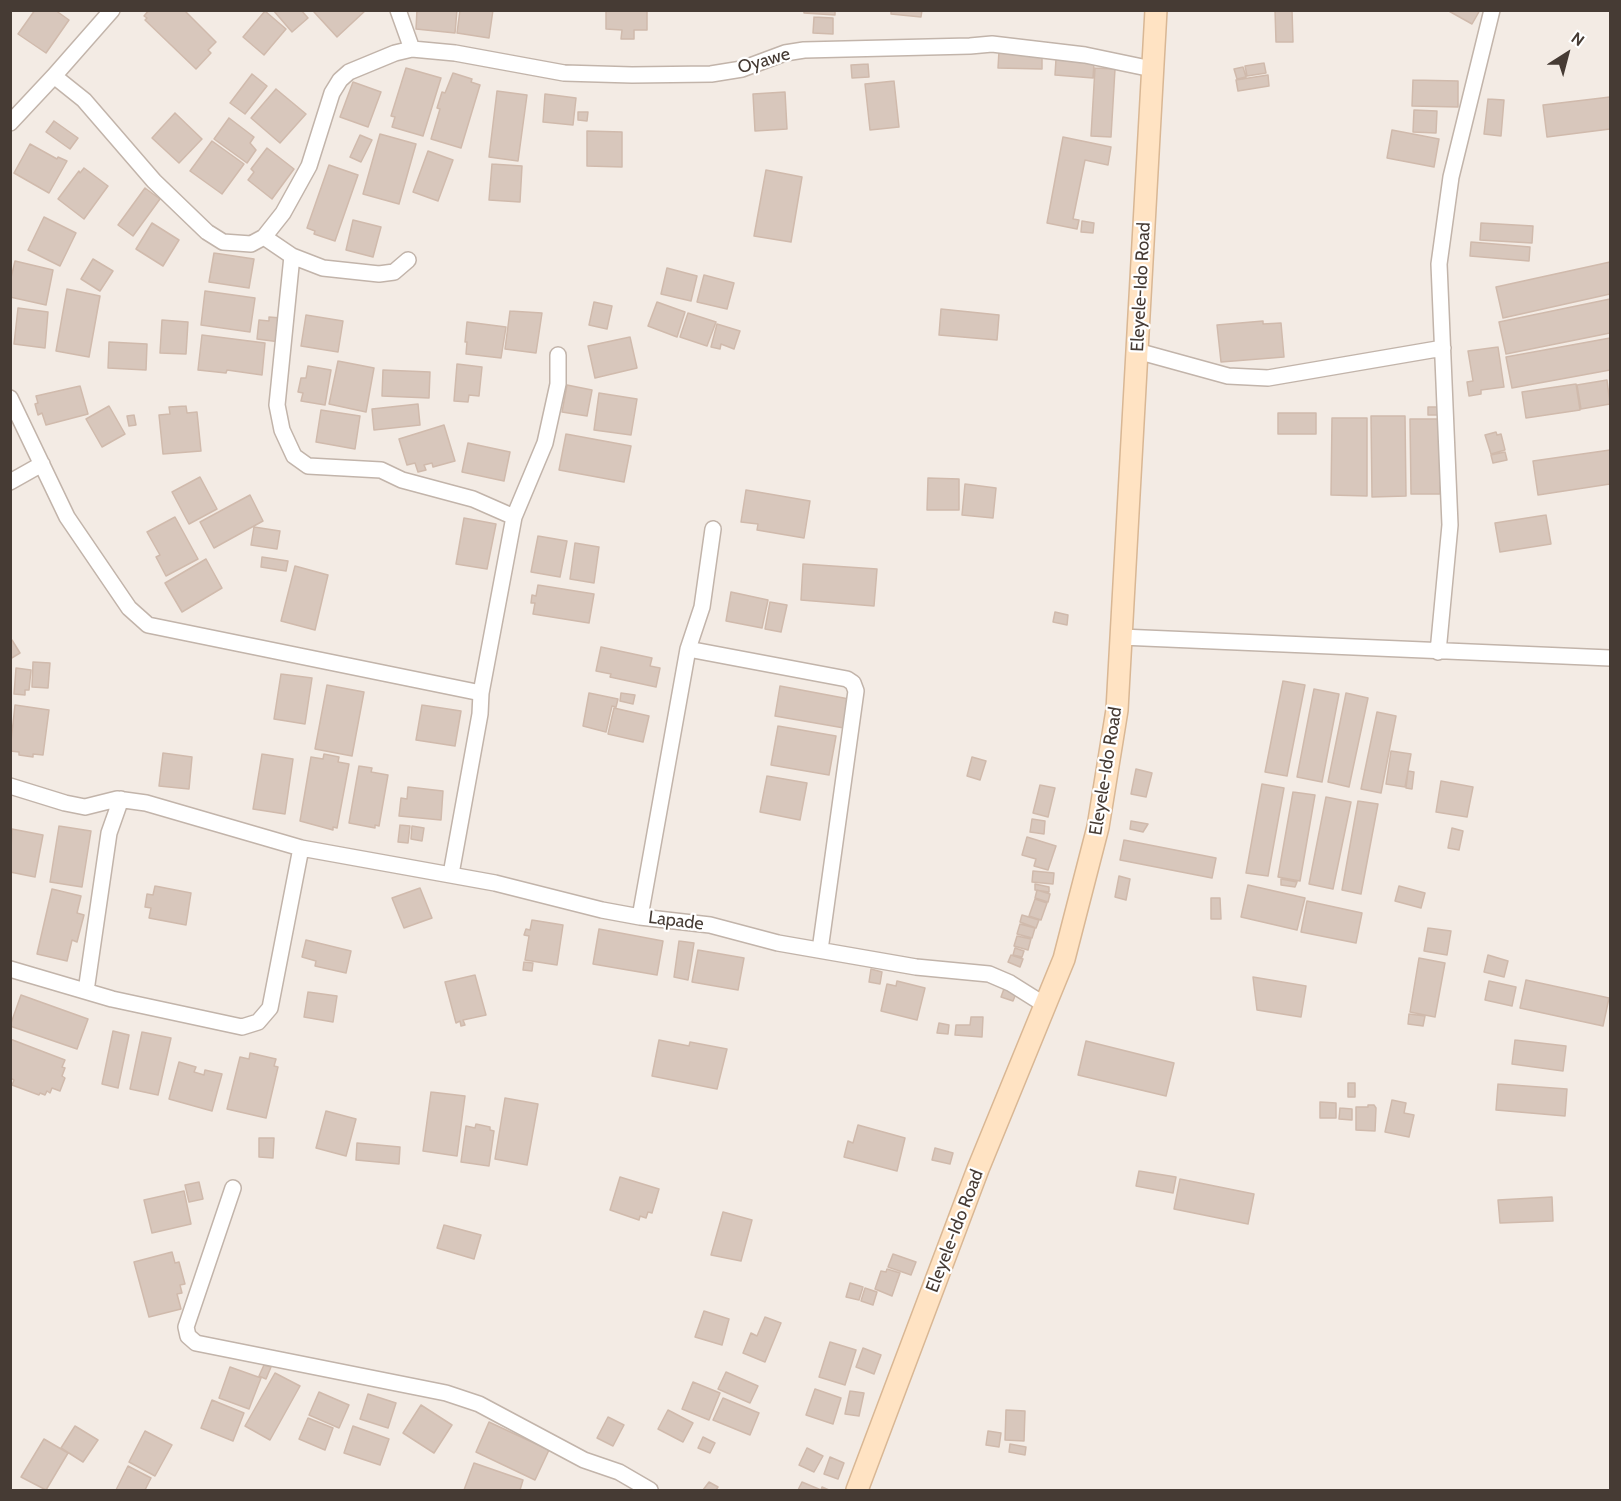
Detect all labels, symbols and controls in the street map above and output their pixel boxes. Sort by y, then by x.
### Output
north arrow [1537,24,1597,84]
text: N [1568,28,1588,50]
street label: Oyawe [735,43,793,79]
street label: Eleyele-Ido Road [1127,222,1155,352]
street label: Eleyele-Ido Road [1085,705,1127,837]
street label: Lapade [647,907,705,935]
street label: Eleyele-Ido Road [922,1167,988,1295]

